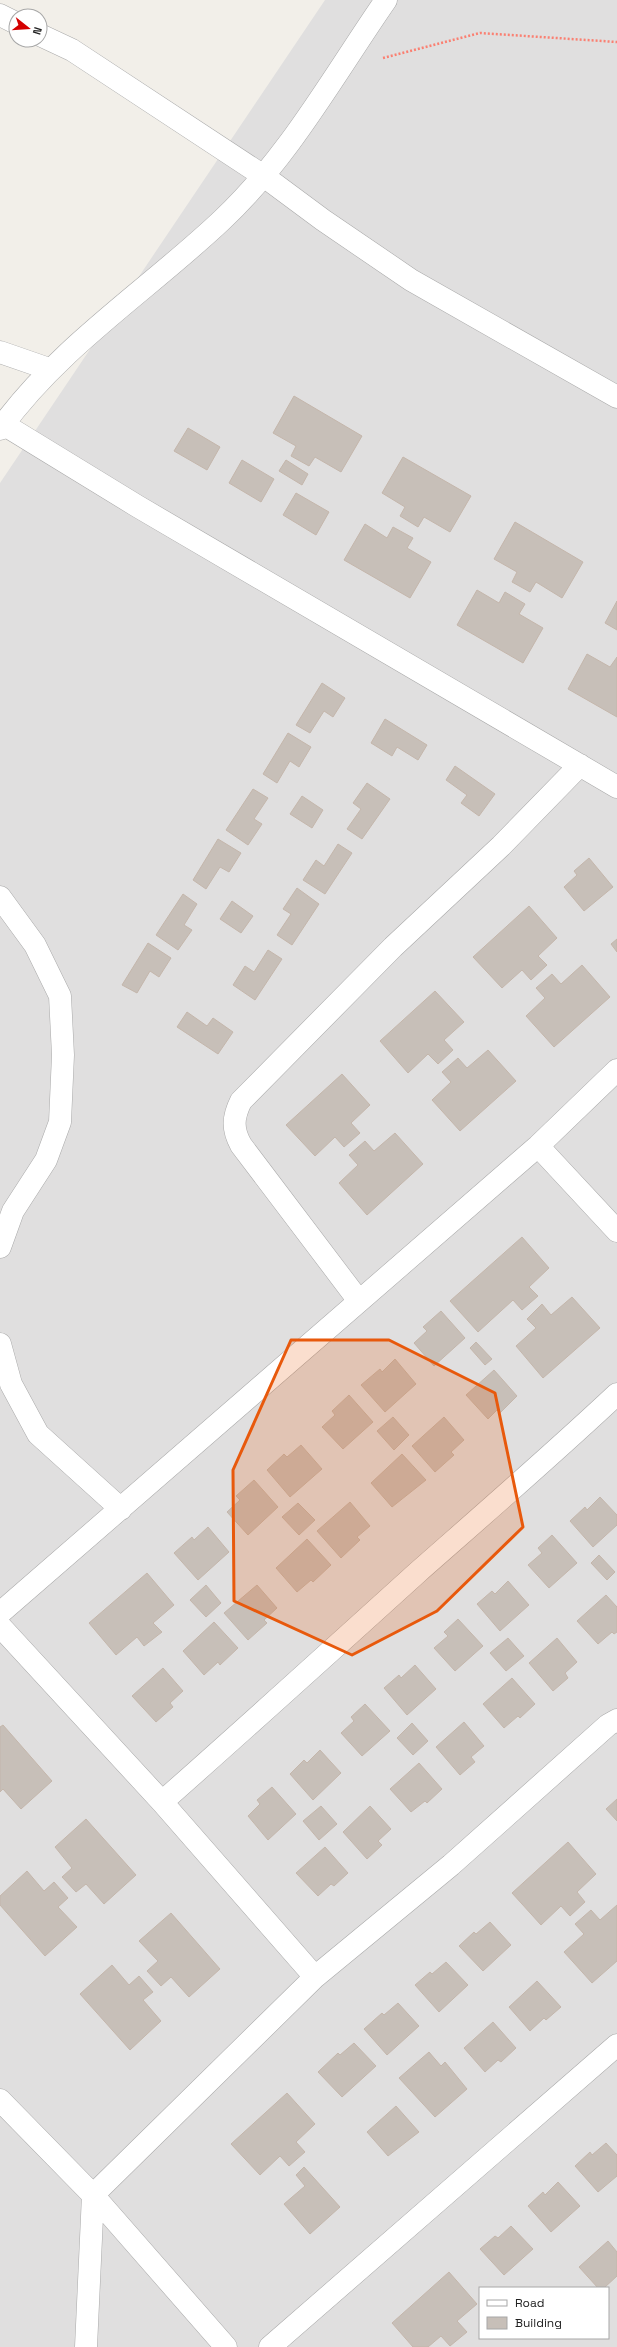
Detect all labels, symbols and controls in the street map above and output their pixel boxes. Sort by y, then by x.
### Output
north arrow [8,8,48,48]
text: N [30,25,45,36]
legend [479,2287,609,2339]
text: Road [515,2295,544,2311]
text: Building [515,2315,562,2331]

